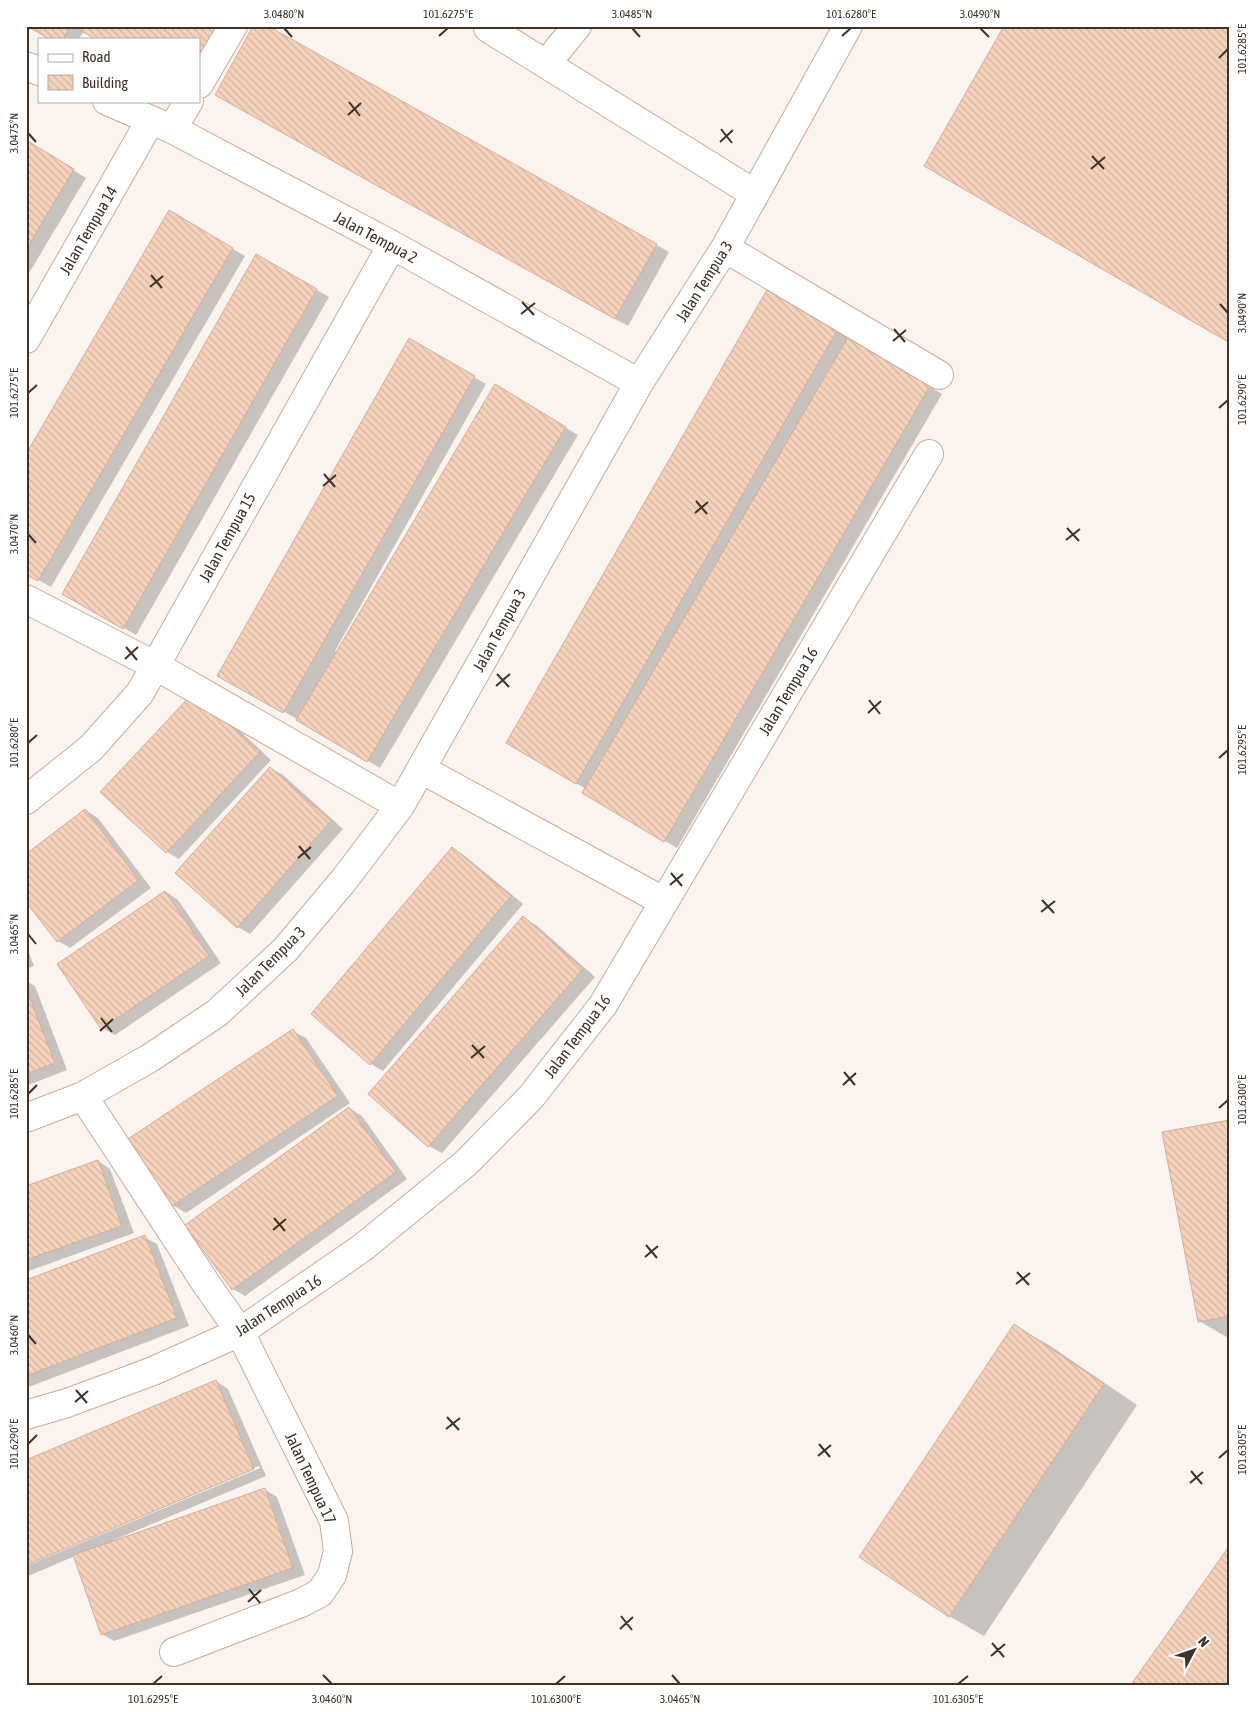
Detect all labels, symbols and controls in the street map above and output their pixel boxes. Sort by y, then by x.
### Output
text: 3.0480°N [264,7,304,21]
text: 101.6275°E [423,7,473,21]
text: 3.0485°N [612,7,652,21]
text: 101.6280°E [826,7,876,21]
text: 3.0490°N [960,7,1000,21]
text: 101.6285°E [1235,24,1249,74]
legend [38,38,200,102]
text: Road [82,48,111,65]
text: Building [82,74,128,91]
text: 3.0475°N [7,113,21,153]
street label: Jalan Tempua 14 [55,183,121,278]
street label: Jalan Tempua 2 [331,208,421,267]
street label: Jalan Tempua 3 [672,237,737,325]
text: 3.0490°N [1235,293,1249,333]
text: 101.6275°E [7,368,21,418]
text: 101.6290°E [1235,375,1249,425]
street label: Jalan Tempua 15 [195,489,260,585]
text: 3.0470°N [7,514,21,554]
street label: Jalan Tempua 3 [469,586,530,675]
street label: Jalan Tempua 16 [755,644,822,739]
text: 101.6280°E [7,718,21,768]
text: 101.6295°E [1235,725,1249,775]
text: 3.0465°N [7,914,21,954]
street label: Jalan Tempua 3 [231,922,309,1000]
street label: Jalan Tempua 16 [540,991,615,1082]
text: 101.6285°E [7,1069,21,1119]
text: 101.6300°E [1235,1075,1249,1125]
street label: Jalan Tempua 16 [232,1270,325,1340]
text: 3.0460°N [7,1315,21,1355]
text: 101.6290°E [7,1419,21,1469]
text: 101.6305°E [1235,1425,1249,1475]
street label: Jalan Tempua 17 [281,1429,340,1527]
north arrow [1168,1624,1218,1674]
text: N [1195,1633,1213,1650]
text: 101.6295°E [128,1692,178,1706]
text: 3.0460°N [312,1692,352,1706]
text: 101.6300°E [531,1692,581,1706]
text: 3.0465°N [660,1692,700,1706]
text: 101.6305°E [933,1692,983,1706]

